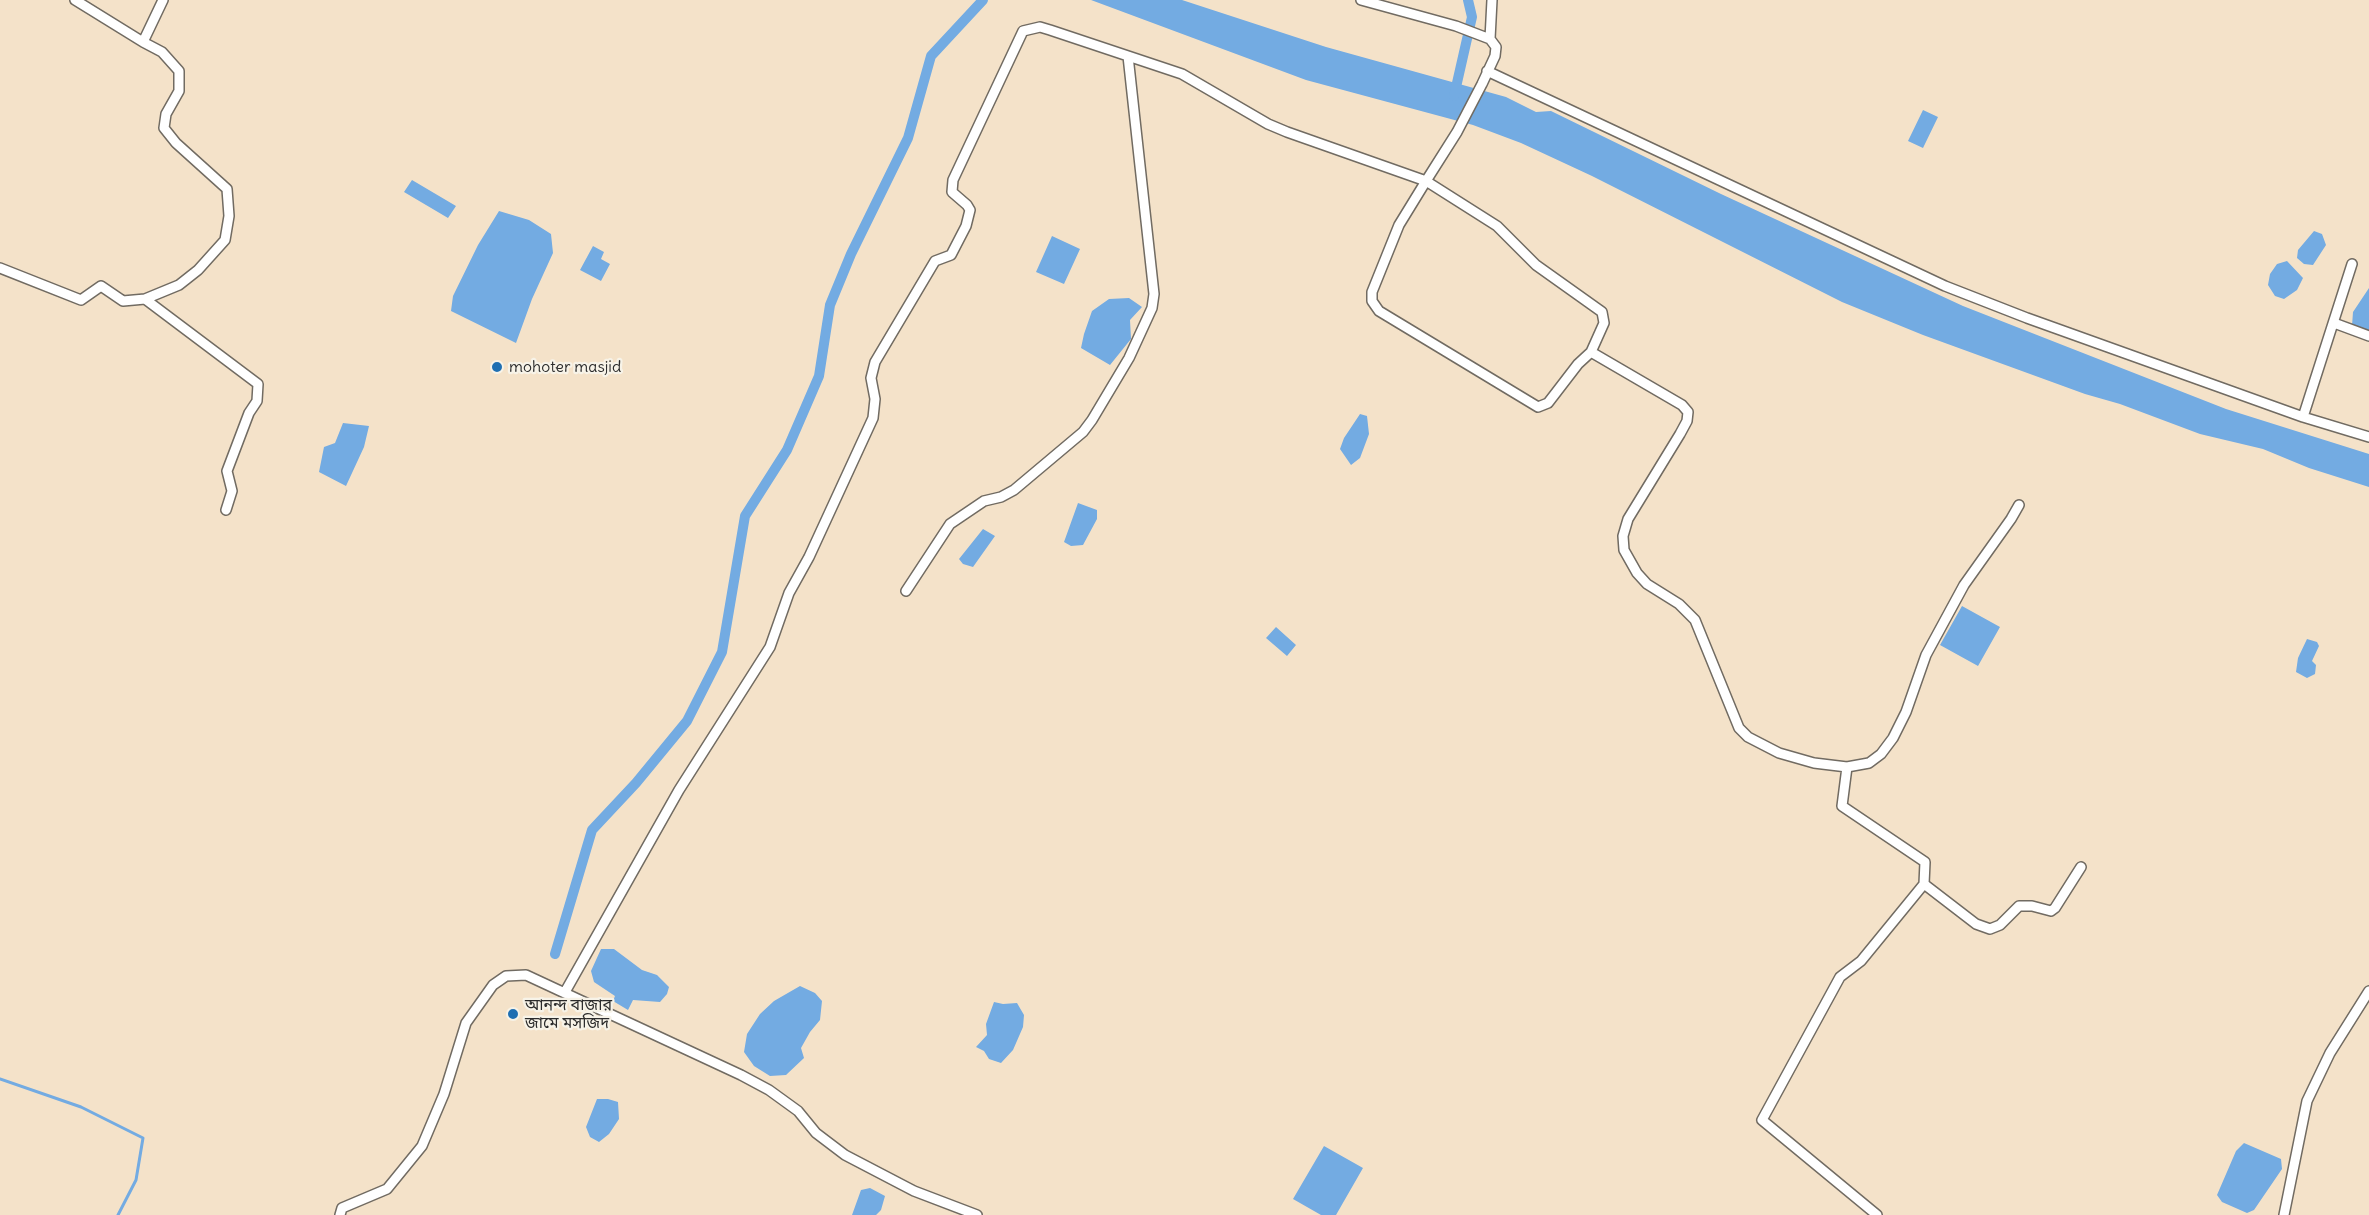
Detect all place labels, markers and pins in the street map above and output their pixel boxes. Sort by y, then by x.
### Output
place label: mohoter masjid [509,357,621,377]
marker: mohoter masjid [490,360,504,374]
place label: আনন্দ বাজার জামে মসজিদ [525,995,612,1033]
marker: আনন্দ বাজার জামে মসজিদ [506,1007,520,1021]

